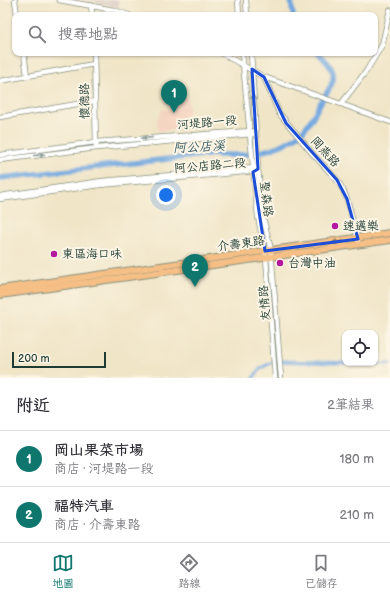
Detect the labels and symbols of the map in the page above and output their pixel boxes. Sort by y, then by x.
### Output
pin: 1 [161,80,187,113]
street label: 懷德路 [77,83,93,119]
one-way arrow [250,94,257,106]
street label: 河堤路一段 [176,113,238,133]
street label: 岡燕路 [307,134,343,170]
one-way arrow [141,135,153,142]
water label: 阿公店溪 [173,138,226,156]
one-way arrow [33,152,45,158]
street label: 阿公店路二段 [173,155,247,177]
street label: 聖森路 [256,180,276,218]
your location [156,185,176,205]
place label: 速邁樂 [343,219,379,234]
marker: 速邁樂 [330,221,340,231]
street label: 介壽東路 [216,233,266,255]
one-way arrow [332,239,344,245]
place label: 東區海口味 [62,247,122,262]
marker: 東區海口味 [49,249,59,259]
pin: 2 [182,254,208,287]
place label: 台灣中油 [288,256,336,271]
marker: 台灣中油 [275,258,285,268]
street label: 友情路 [256,284,274,322]
scale bar [12,350,106,369]

